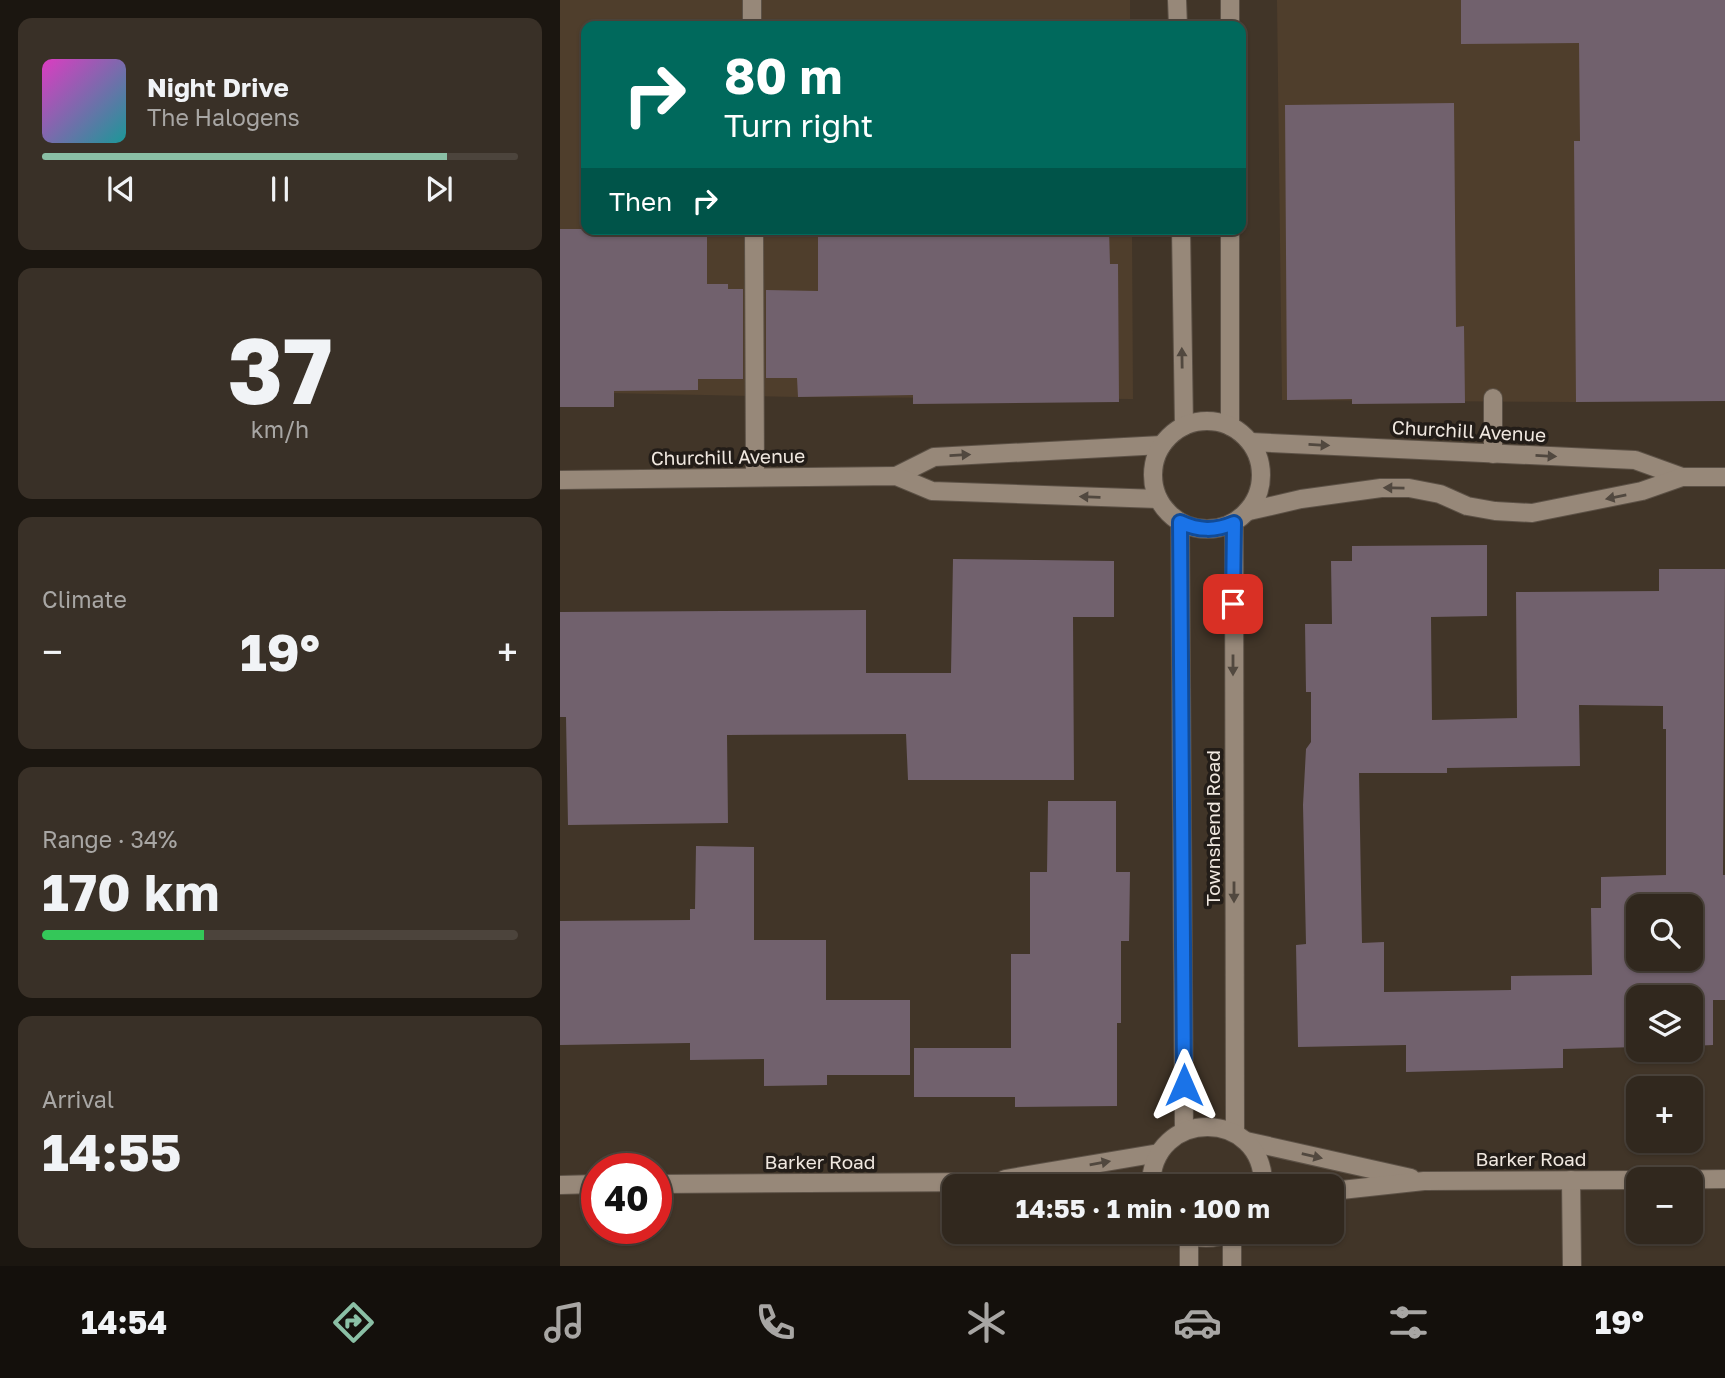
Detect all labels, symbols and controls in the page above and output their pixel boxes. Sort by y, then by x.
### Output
text: 80 m [724,46,842,105]
icon: right [609,49,700,140]
text: Night Drive [147,72,289,103]
text: The Halogens [147,103,300,131]
text: Turn right [724,106,873,144]
icon: previous [102,170,140,208]
icon: pause [261,170,299,208]
icon: next [420,170,458,208]
icon: right [686,182,724,220]
text: Then [609,186,672,217]
text: 37 [227,315,333,424]
one-way arrow [1177,347,1188,369]
text: km/h [251,415,309,443]
street label: Churchill Avenue [1391,415,1547,446]
one-way arrow [1308,440,1330,451]
street label: Churchill Avenue [651,444,805,469]
one-way arrow [949,450,971,461]
one-way arrow [1535,451,1557,462]
one-way arrow [1383,482,1405,494]
one-way arrow [1079,491,1101,502]
one-way arrow [1605,491,1627,502]
pin [1203,574,1263,634]
text: Climate [42,585,127,613]
icon: arrive [1214,585,1252,623]
text: 19° [240,620,320,682]
text: − [42,629,63,674]
text: + [497,629,518,674]
one-way arrow [1228,654,1239,676]
street label: Townshend Road [1201,750,1224,906]
text: Range · 34% [42,825,177,853]
text: 170 km [42,860,220,922]
one-way arrow [1228,882,1240,904]
map controls [1626,894,1703,1244]
button: search [1626,894,1703,971]
button: layers [1626,985,1703,1062]
position arrow [1147,1048,1221,1122]
button: + [1626,1076,1703,1153]
text: Arrival [42,1085,114,1113]
text: 14:55 [42,1120,181,1182]
street label: Barker Road [1476,1147,1586,1170]
street label: Barker Road [765,1150,875,1173]
one-way arrow [1302,1151,1324,1162]
speed limit sign: 40 [581,1153,672,1244]
one-way arrow [1089,1157,1111,1168]
button: − [1626,1167,1703,1244]
text: 14:55 · 1 min · 100 m [1016,1193,1270,1224]
icon: directions [329,1298,378,1347]
icon: music [540,1298,589,1347]
icon: phone [751,1298,800,1347]
icon: climate [962,1298,1011,1347]
icon: car [1173,1298,1222,1347]
icon: filters [1384,1298,1433,1347]
text: 14:54 [81,1303,167,1341]
text: 19° [1595,1303,1644,1341]

